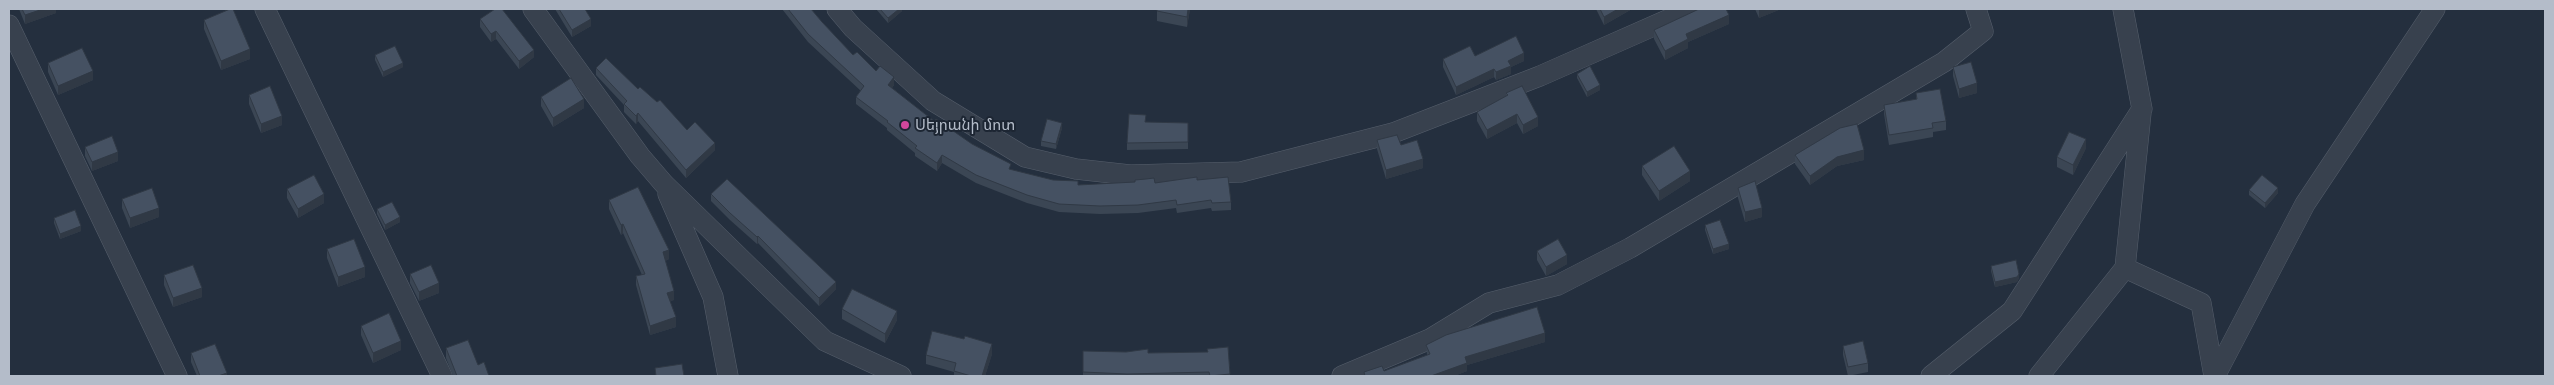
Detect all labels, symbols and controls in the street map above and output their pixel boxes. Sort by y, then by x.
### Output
place label: Սեյրանի մոտ [915,116,1015,134]
marker: Սեյրանի մոտ [899,119,911,131]

